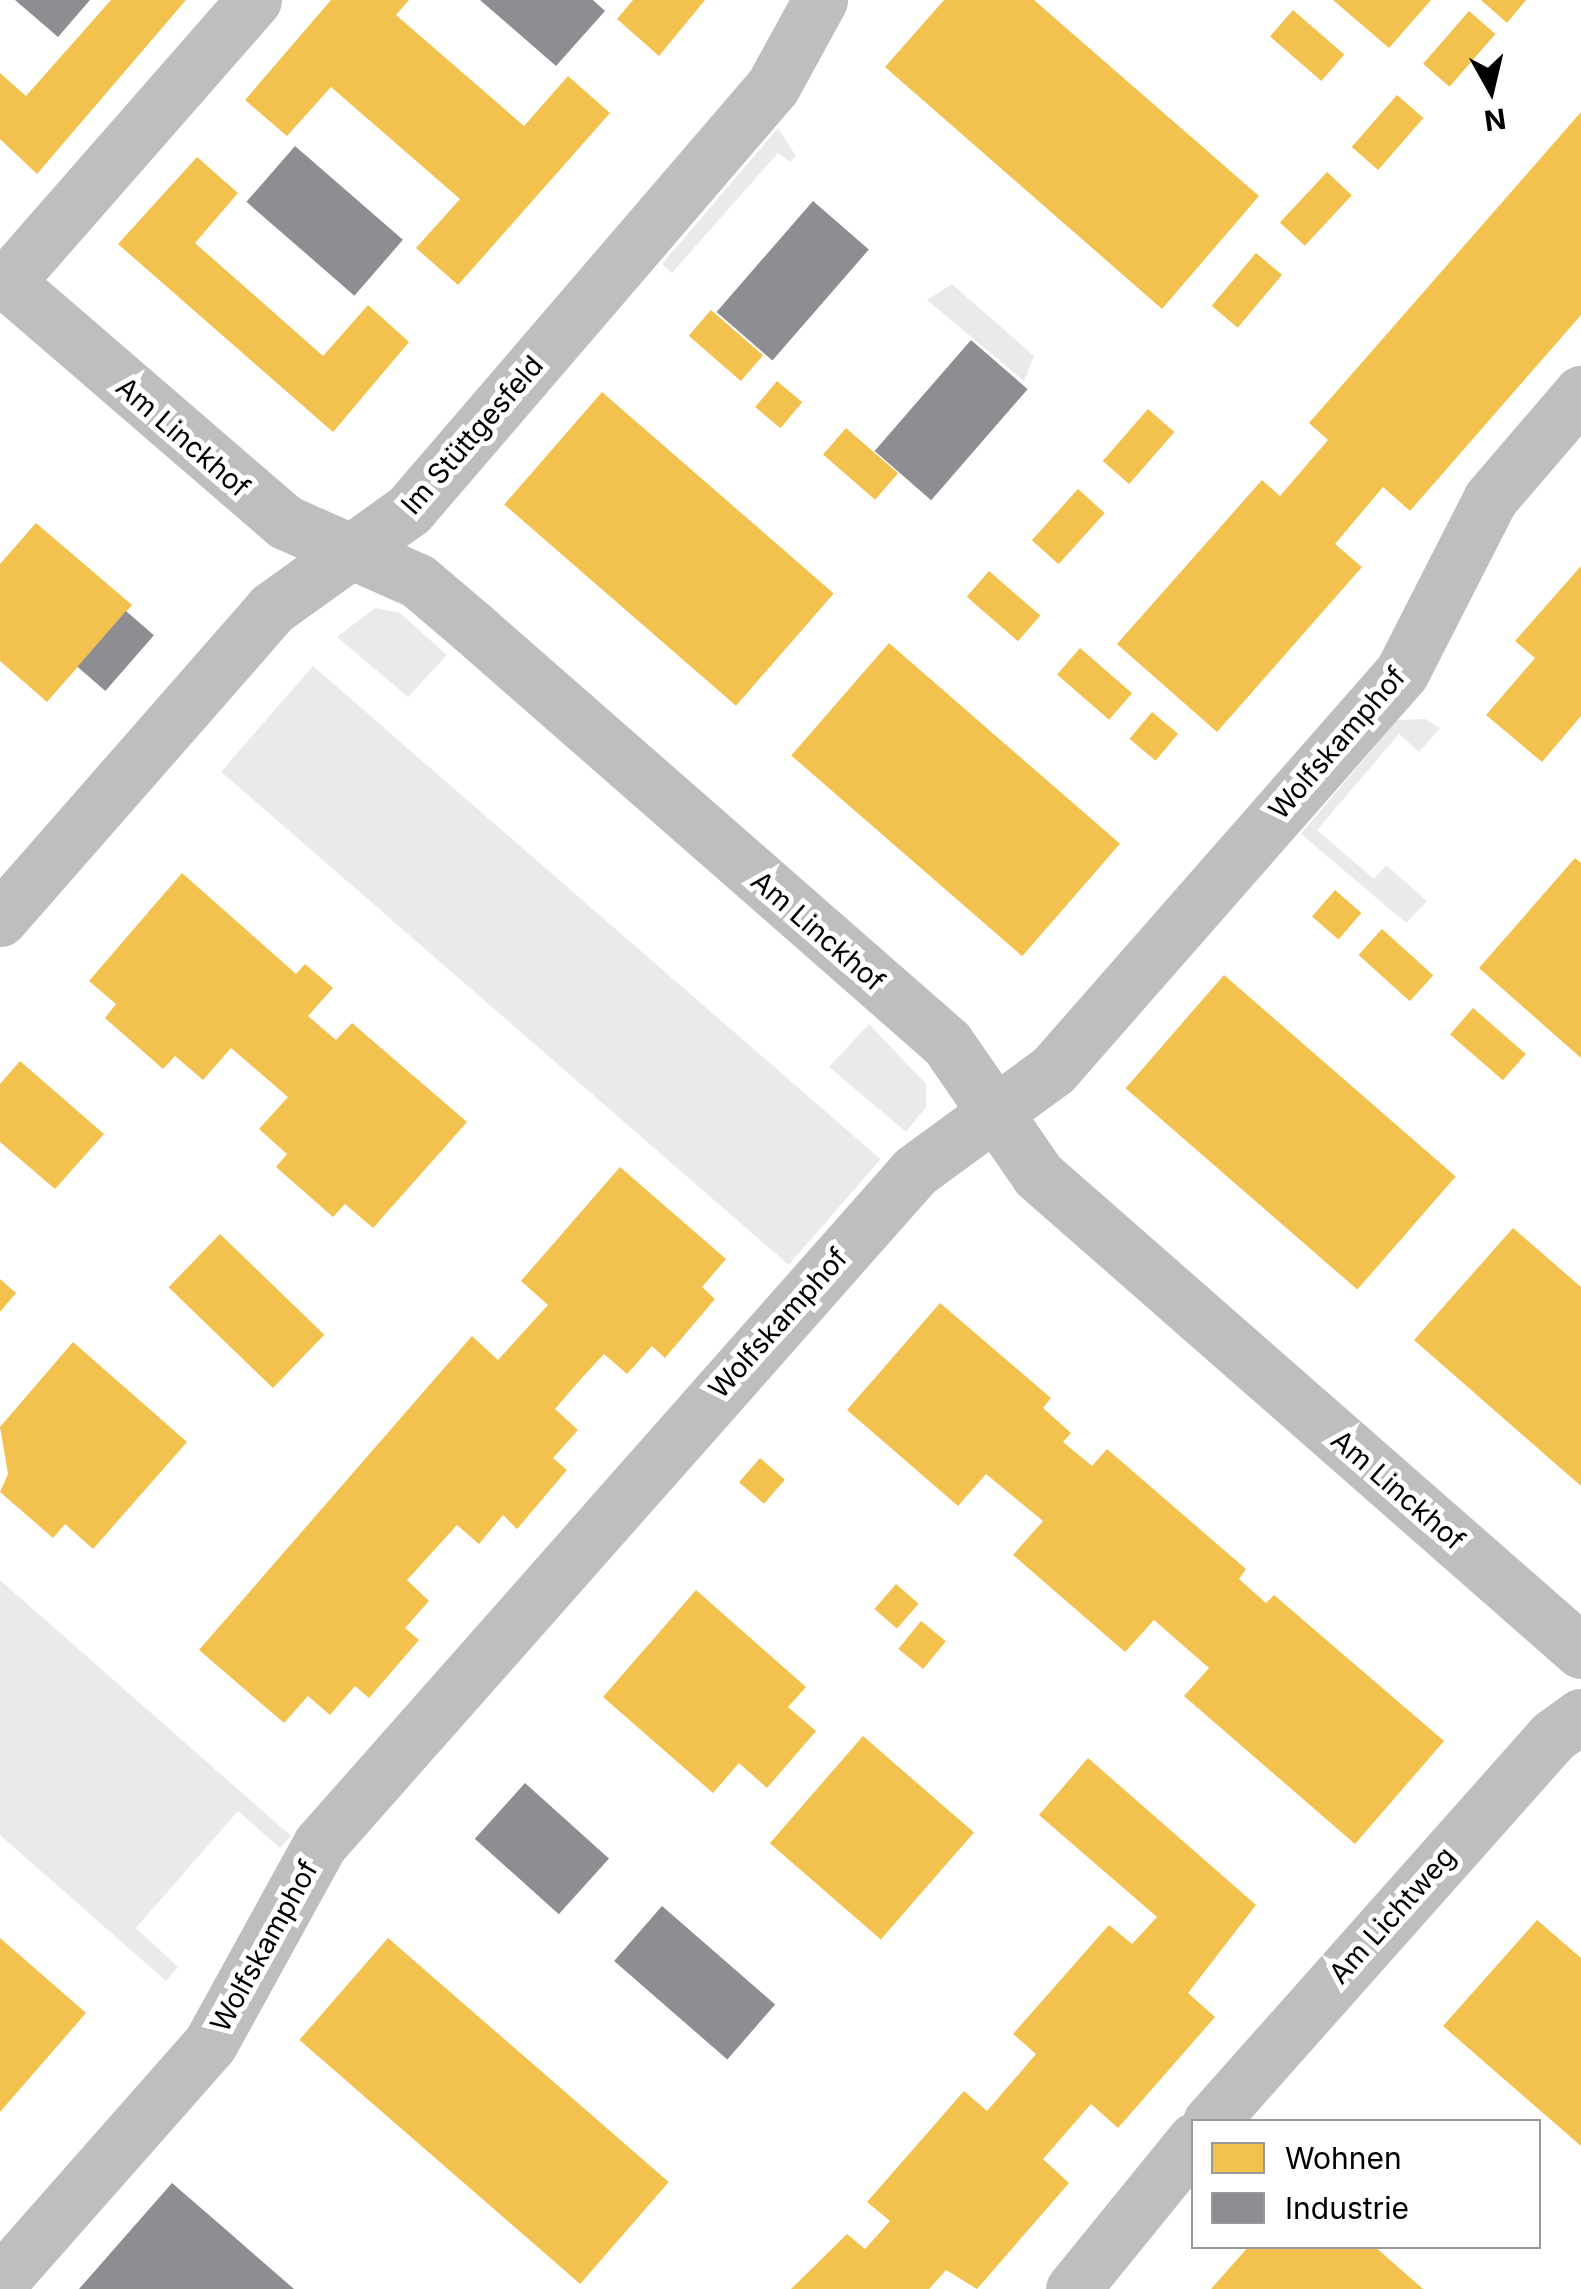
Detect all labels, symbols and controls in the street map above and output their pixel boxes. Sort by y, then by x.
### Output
north arrow [1441,40,1541,140]
text: N [1482,101,1508,138]
street label: Im Stüttgesfeld [394,349,550,521]
street label: Am Linckhof [109,370,257,504]
street label: Wolfskamphof [1262,660,1412,826]
street label: Am Linckhof [744,864,892,998]
street label: Wolfskamphof [702,1241,854,1405]
street label: Am Linckhof [1324,1423,1472,1557]
street label: Am Lichtweg [1322,1840,1462,1990]
street label: Wolfskamphof [203,1854,325,2038]
legend [1191,2119,1541,2249]
text: Wohnen [1285,2140,1402,2176]
text: Industrie [1285,2190,1409,2226]

